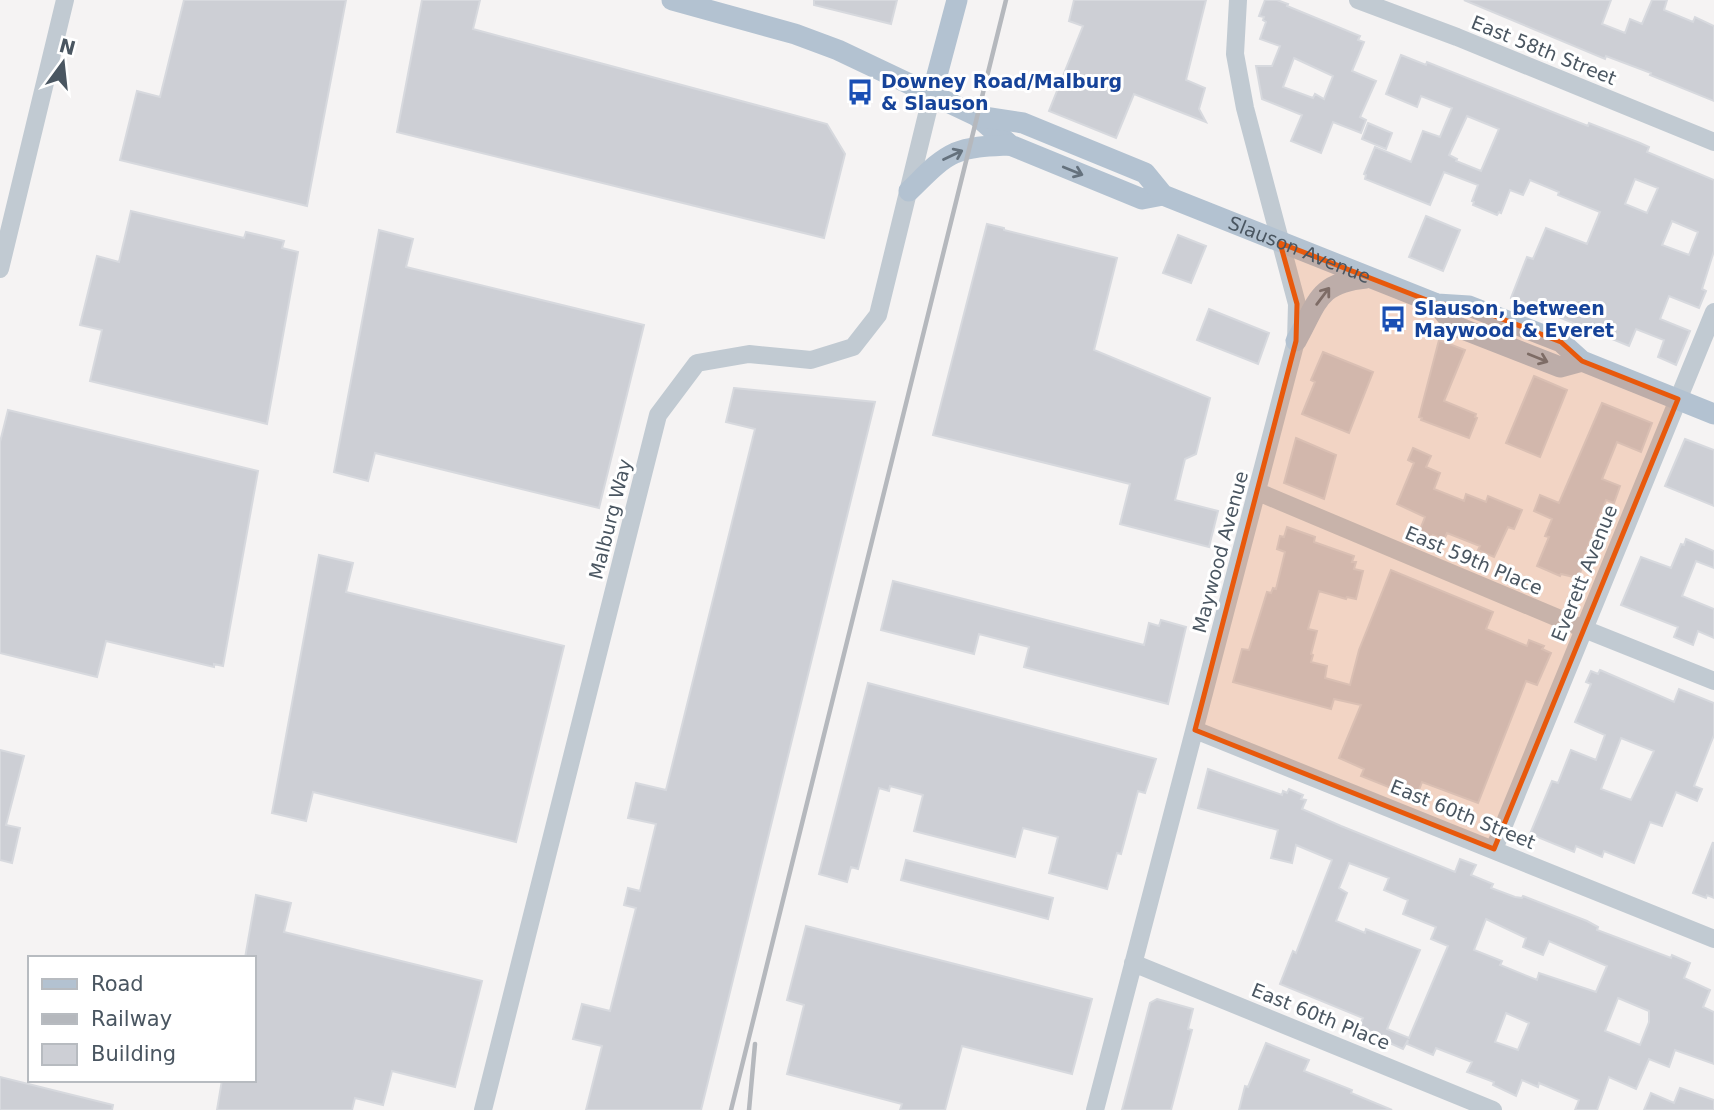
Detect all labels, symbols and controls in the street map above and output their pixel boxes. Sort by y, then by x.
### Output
street label: East 58th Street [1468,11,1620,89]
north arrow [28,28,98,98]
text: N [57,34,78,59]
place label: Downey Road/Malburg & Slauson [881,70,1122,114]
bus stop icon: Downey Road/Malburg & Slauson [845,77,875,107]
one-way arrow [942,148,963,162]
one-way arrow [1062,165,1083,178]
street label: Slauson Avenue [1225,211,1374,288]
one-way arrow [1315,287,1330,306]
place label: Slauson, between Maywood & Everet [1414,297,1614,341]
bus stop icon: Slauson, between Maywood & Everet [1378,304,1408,334]
one-way arrow [1526,353,1548,366]
street label: Malburg Way [584,456,636,582]
street label: Maywood Avenue [1188,469,1252,635]
street label: Everett Avenue [1547,501,1621,645]
street label: East 59th Place [1402,521,1546,599]
street label: East 60th Street [1387,775,1539,853]
legend [28,956,256,1082]
text: Road [91,972,144,996]
street label: East 60th Place [1249,978,1393,1054]
text: Railway [91,1007,172,1031]
text: Building [91,1042,176,1066]

